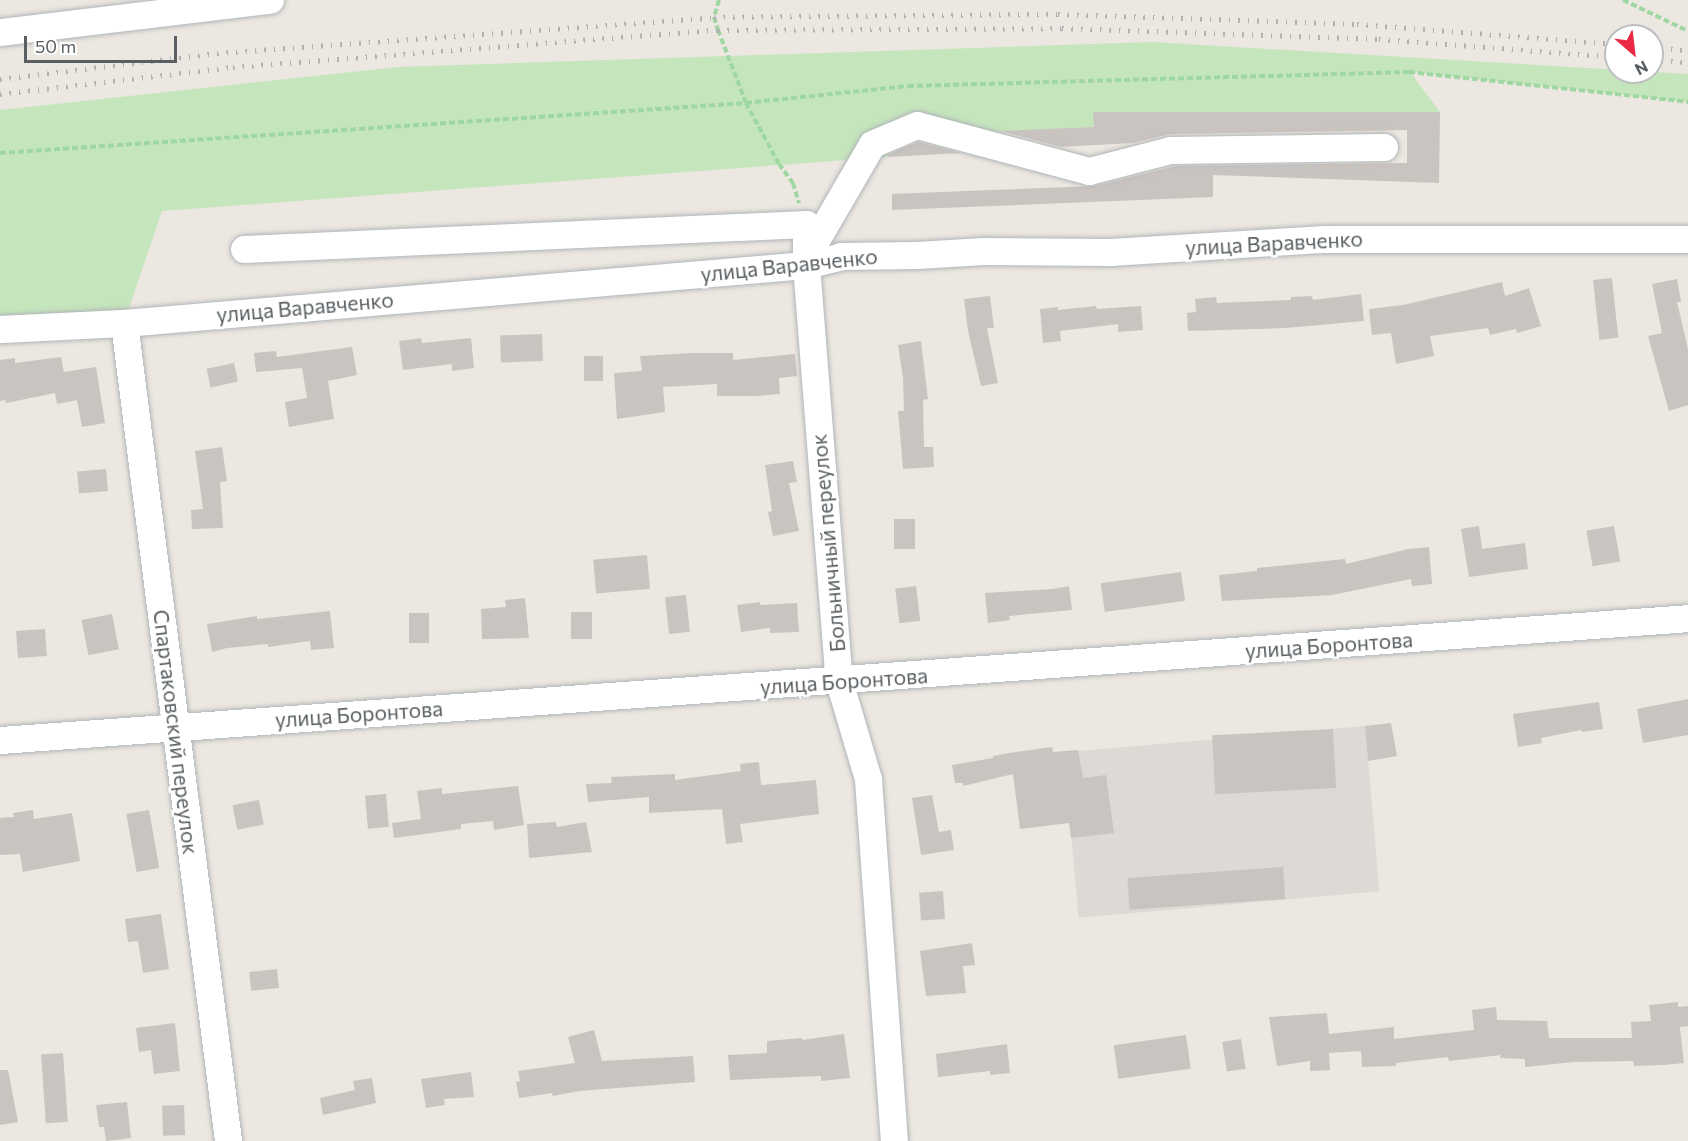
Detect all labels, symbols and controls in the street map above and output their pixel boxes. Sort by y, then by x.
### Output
scale bar [27,24,180,62]
north arrow [1604,24,1664,84]
text: 50 m [35,35,76,57]
text: N [1632,57,1652,80]
street label: улица Варавченко [1185,226,1363,260]
street label: улица Варавченко [699,243,879,287]
street label: улица Варавченко [215,287,395,327]
street label: Больничный переулок [806,433,850,653]
street label: Спартаковский переулок [148,608,204,856]
street label: улица Боронтова [1244,627,1414,663]
street label: улица Боронтова [759,663,929,699]
street label: улица Боронтова [274,696,444,732]

